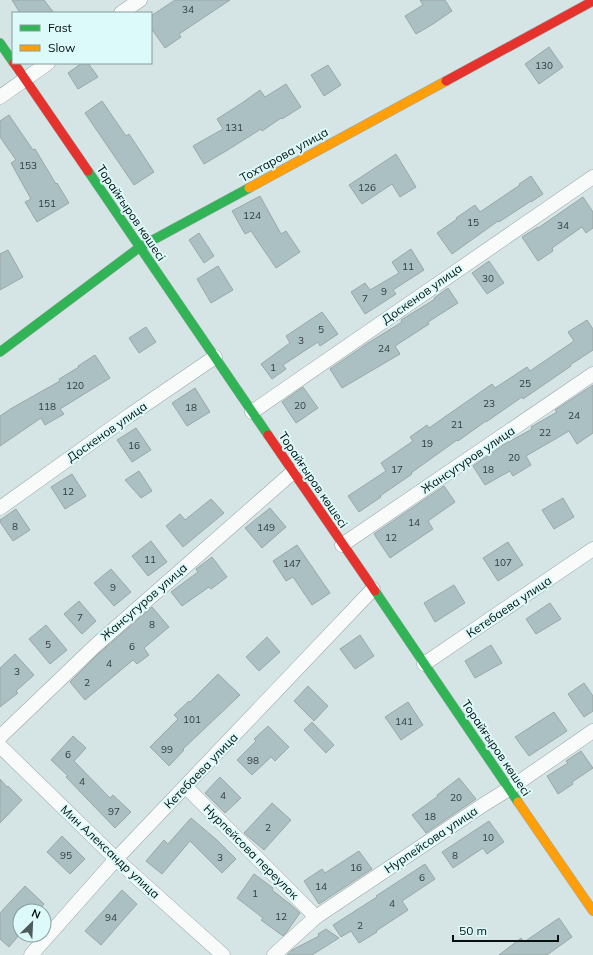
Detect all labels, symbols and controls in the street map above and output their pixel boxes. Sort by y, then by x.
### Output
house number: 34 [182,3,194,16]
legend [12,12,152,64]
text: Fast [48,20,72,35]
text: Slow [48,40,76,55]
house number: 130 [535,59,553,72]
house number: 131 [225,121,243,134]
street label: Тохтарова улица [237,124,331,185]
house number: 153 [19,159,37,172]
street label: Торайғыров көшесі [94,162,169,264]
house number: 126 [358,181,376,194]
house number: 151 [38,197,56,210]
house number: 124 [243,209,261,222]
house number: 15 [467,216,479,229]
house number: 34 [557,219,569,232]
street label: Доскенов улица [379,260,465,327]
house number: 11 [402,260,414,273]
house number: 30 [482,272,494,285]
house number: 9 [381,285,387,298]
house number: 7 [362,292,368,305]
house number: 5 [318,323,324,336]
house number: 3 [298,334,304,347]
house number: 24 [378,342,390,355]
house number: 1 [270,361,276,374]
house number: 25 [519,377,531,390]
house number: 120 [66,379,84,392]
house number: 23 [483,397,495,410]
street label: Доскенов улица [64,398,150,465]
house number: 20 [294,399,306,412]
house number: 118 [38,400,56,413]
house number: 18 [185,401,197,414]
house number: 24 [568,409,580,422]
house number: 21 [451,418,463,431]
street label: Жансугуров улица [418,423,517,497]
house number: 22 [539,426,551,439]
street label: Торайғыров көшесі [276,429,351,531]
house number: 19 [421,437,433,450]
house number: 16 [128,439,140,452]
house number: 20 [508,451,520,464]
house number: 17 [391,463,403,476]
house number: 18 [482,463,494,476]
house number: 12 [62,485,74,498]
house number: 14 [408,516,420,529]
house number: 8 [12,520,18,533]
house number: 149 [257,521,275,534]
house number: 12 [385,531,397,544]
house number: 11 [144,553,156,566]
house number: 107 [494,556,512,569]
house number: 147 [283,557,301,570]
street label: Жансугуров улица [97,560,190,643]
street label: Кетебаева улица [463,573,554,641]
house number: 9 [110,581,116,594]
house number: 7 [77,611,83,624]
house number: 8 [149,618,155,631]
house number: 5 [45,638,51,651]
house number: 6 [129,640,135,653]
house number: 4 [106,657,112,670]
house number: 3 [14,665,20,678]
house number: 2 [84,676,90,689]
street label: Торайғыров көшесі [459,697,534,799]
house number: 101 [183,713,201,726]
house number: 141 [395,715,413,728]
street label: Кетебаева улица [161,730,241,812]
house number: 99 [161,743,173,756]
house number: 6 [65,748,71,761]
house number: 98 [247,754,259,767]
house number: 4 [79,775,85,788]
house number: 4 [220,789,226,802]
house number: 20 [450,791,462,804]
street label: Нурпейсова переулок [201,801,302,903]
street label: Мин Александр улица [58,802,163,901]
street label: Нурпейсова улица [381,803,480,876]
house number: 97 [108,805,120,818]
house number: 18 [424,810,436,823]
house number: 2 [265,821,271,834]
house number: 10 [482,831,494,844]
house number: 95 [60,849,72,862]
house number: 8 [452,849,458,862]
house number: 3 [217,851,223,864]
house number: 16 [350,861,362,874]
house number: 6 [419,871,425,884]
house number: 14 [315,880,327,893]
house number: 1 [252,887,258,900]
house number: 4 [389,897,395,910]
north arrow [12,903,52,943]
text: N [29,906,43,922]
house number: 12 [275,910,287,923]
house number: 94 [105,911,117,924]
scale bar [453,917,558,943]
house number: 2 [357,919,363,932]
text: 50 m [459,923,487,938]

